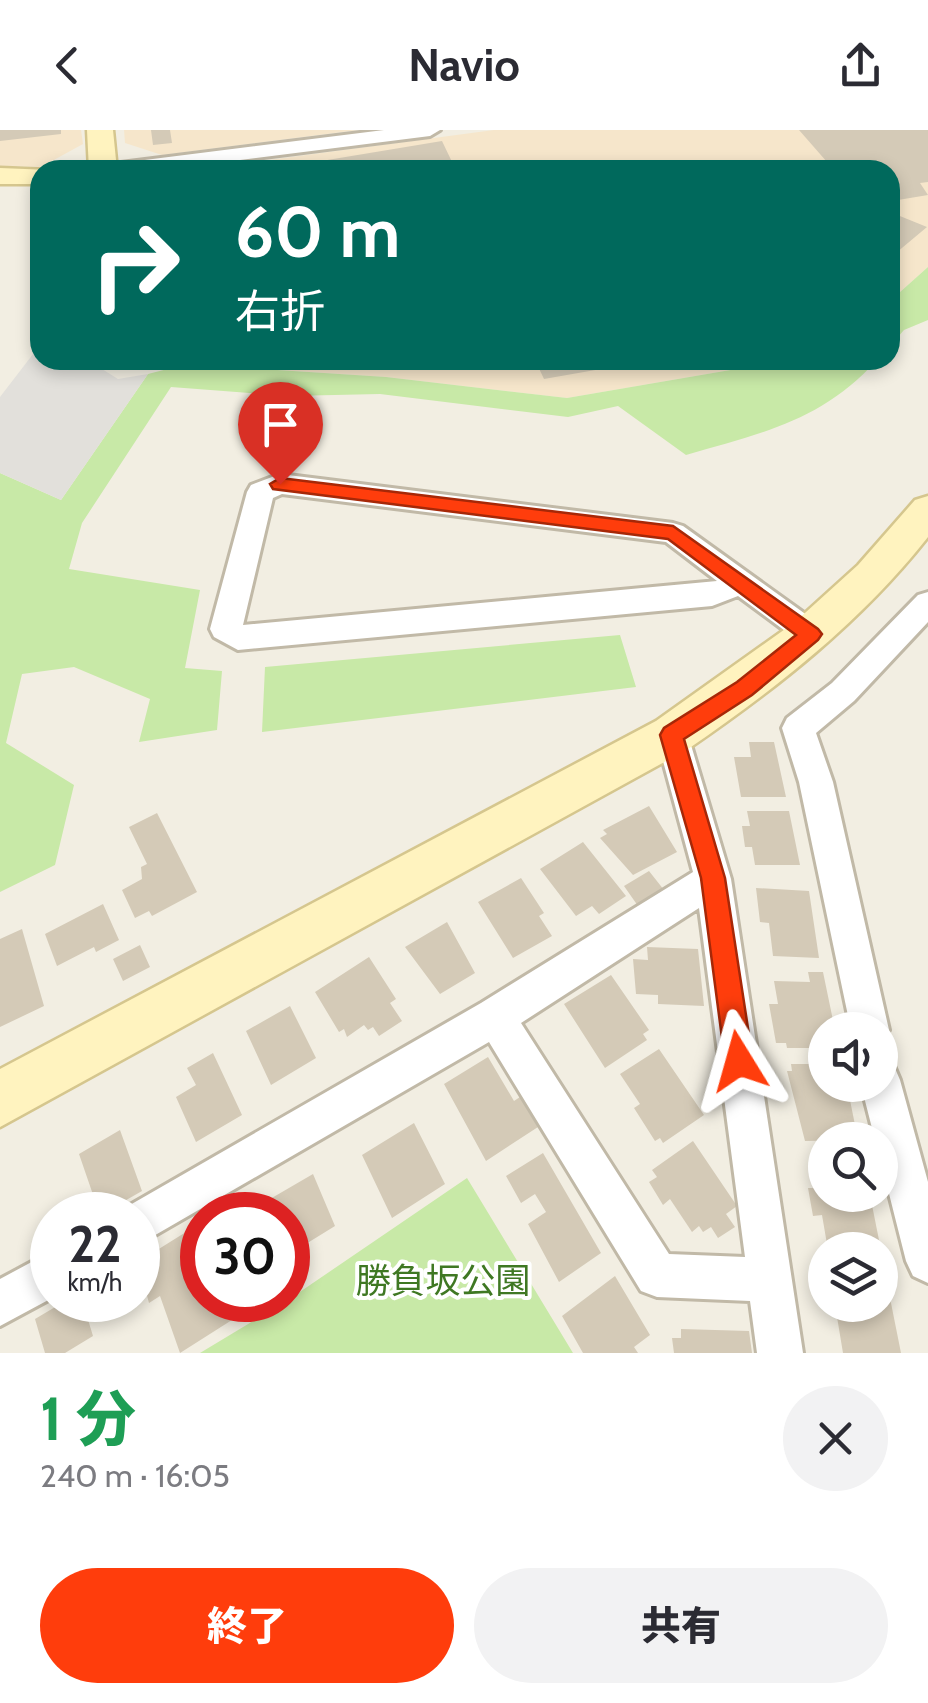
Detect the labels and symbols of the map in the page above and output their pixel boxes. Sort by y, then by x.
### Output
pin [238,382,323,485]
position arrow [687,1009,791,1113]
speed limit sign: 30 [180,1192,310,1322]
park label: 勝負坂公園 [355,1259,531,1302]

